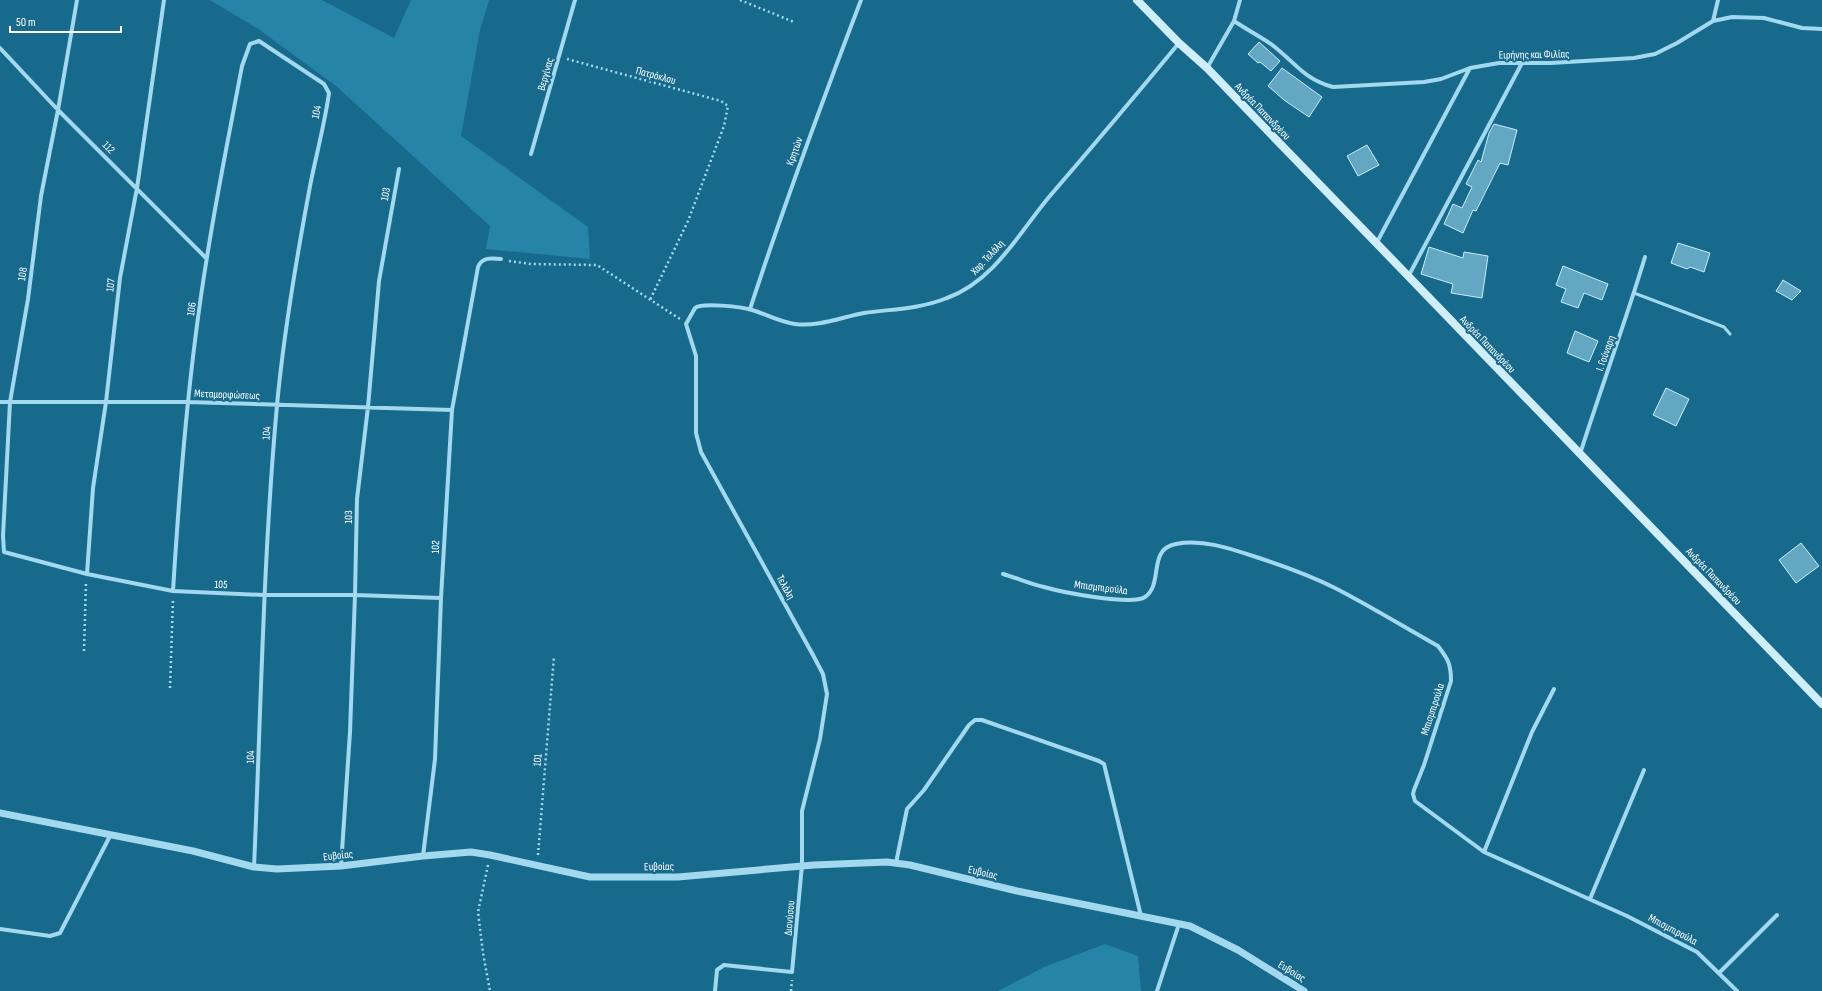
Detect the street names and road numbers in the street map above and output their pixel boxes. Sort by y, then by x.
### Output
street label: Ειρήνης και Φιλίας [1498,47,1570,62]
street label: Βεργίνας [535,56,556,92]
street label: Πατρόκλου [634,64,678,87]
street label: Ανδρέα Παπανδρέου [1231,79,1294,143]
street label: 104 [309,104,324,120]
street label: Κρητών [783,135,806,167]
street label: 112 [100,138,118,157]
street label: 103 [378,186,393,202]
street label: Χαρ. Τελάλη [967,237,1007,278]
street label: 108 [15,266,30,282]
street label: 107 [103,277,118,292]
street label: 106 [184,301,199,317]
street label: Ανδρέα Παπανδρέου [1456,312,1519,376]
street label: Ι. Γούναρη [1593,333,1618,373]
street label: Μεταμορφώσεως [194,387,260,402]
street label: 104 [260,426,273,440]
street label: 103 [342,510,355,524]
street label: 102 [429,540,442,554]
street label: Ανδρέα Παπανδρέου [1682,544,1745,608]
street label: Τελάλη [774,573,798,602]
street label: 105 [214,578,228,591]
street label: Μπισμπιρούλα [1073,578,1129,597]
street label: Μπισμπιρούλα [1418,681,1447,737]
street label: 104 [244,750,257,764]
street label: 101 [530,753,545,767]
street label: Ευβοίας [322,847,354,864]
street label: Ευβοίας [644,860,674,873]
street label: Ευβοίας [967,863,999,882]
street label: Διονύσου [781,900,798,936]
street label: Μπισμπιρούλα [1646,911,1700,948]
street label: Ευβοίας [1276,958,1308,985]

